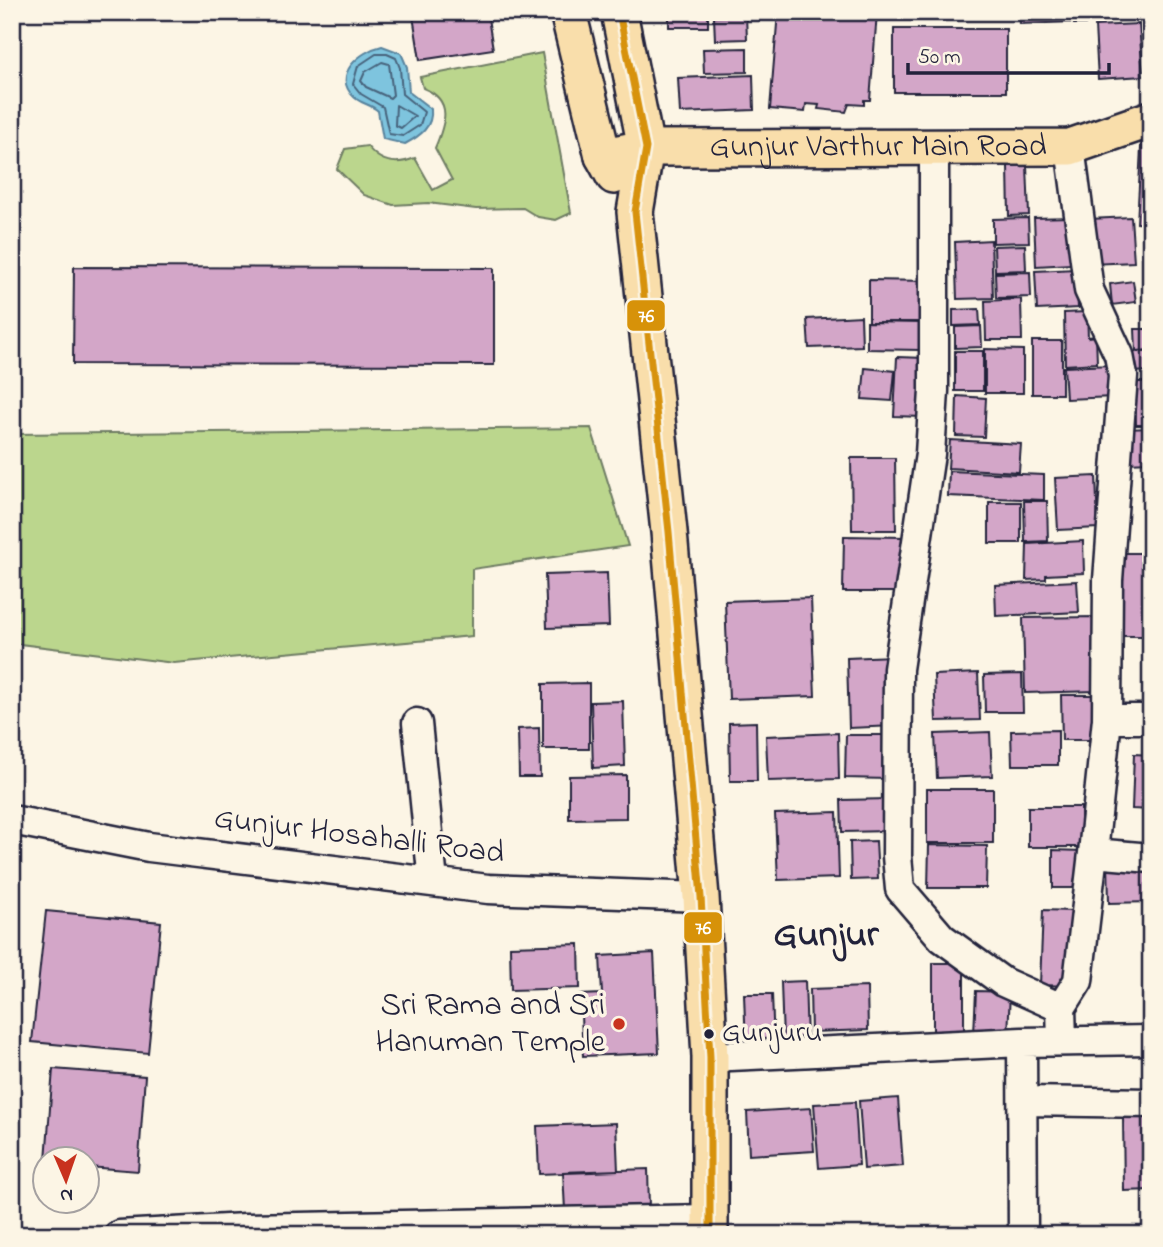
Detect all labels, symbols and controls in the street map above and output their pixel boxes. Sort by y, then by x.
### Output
scale bar [908,32,1109,76]
text: 50 m [918,43,961,73]
street label: Gunjur Varthur Main Road [710,124,1047,171]
line badge: 76 [626,299,666,332]
text: 76 [638,304,655,331]
street label: Gunjur Hosahalli Road [211,796,507,878]
district label: Gunjur [773,908,880,964]
line badge: 76 [683,911,723,944]
text: 76 [695,916,712,943]
place label: Sri Rama and Sri Hanuman Temple [376,983,606,1067]
place label: Gunjuru [722,1012,822,1056]
marker: Sri Rama and Sri Hanuman Temple [611,1016,627,1032]
marker: Gunjuru [702,1027,716,1041]
north arrow [32,1146,102,1216]
text: N [59,1181,73,1208]

